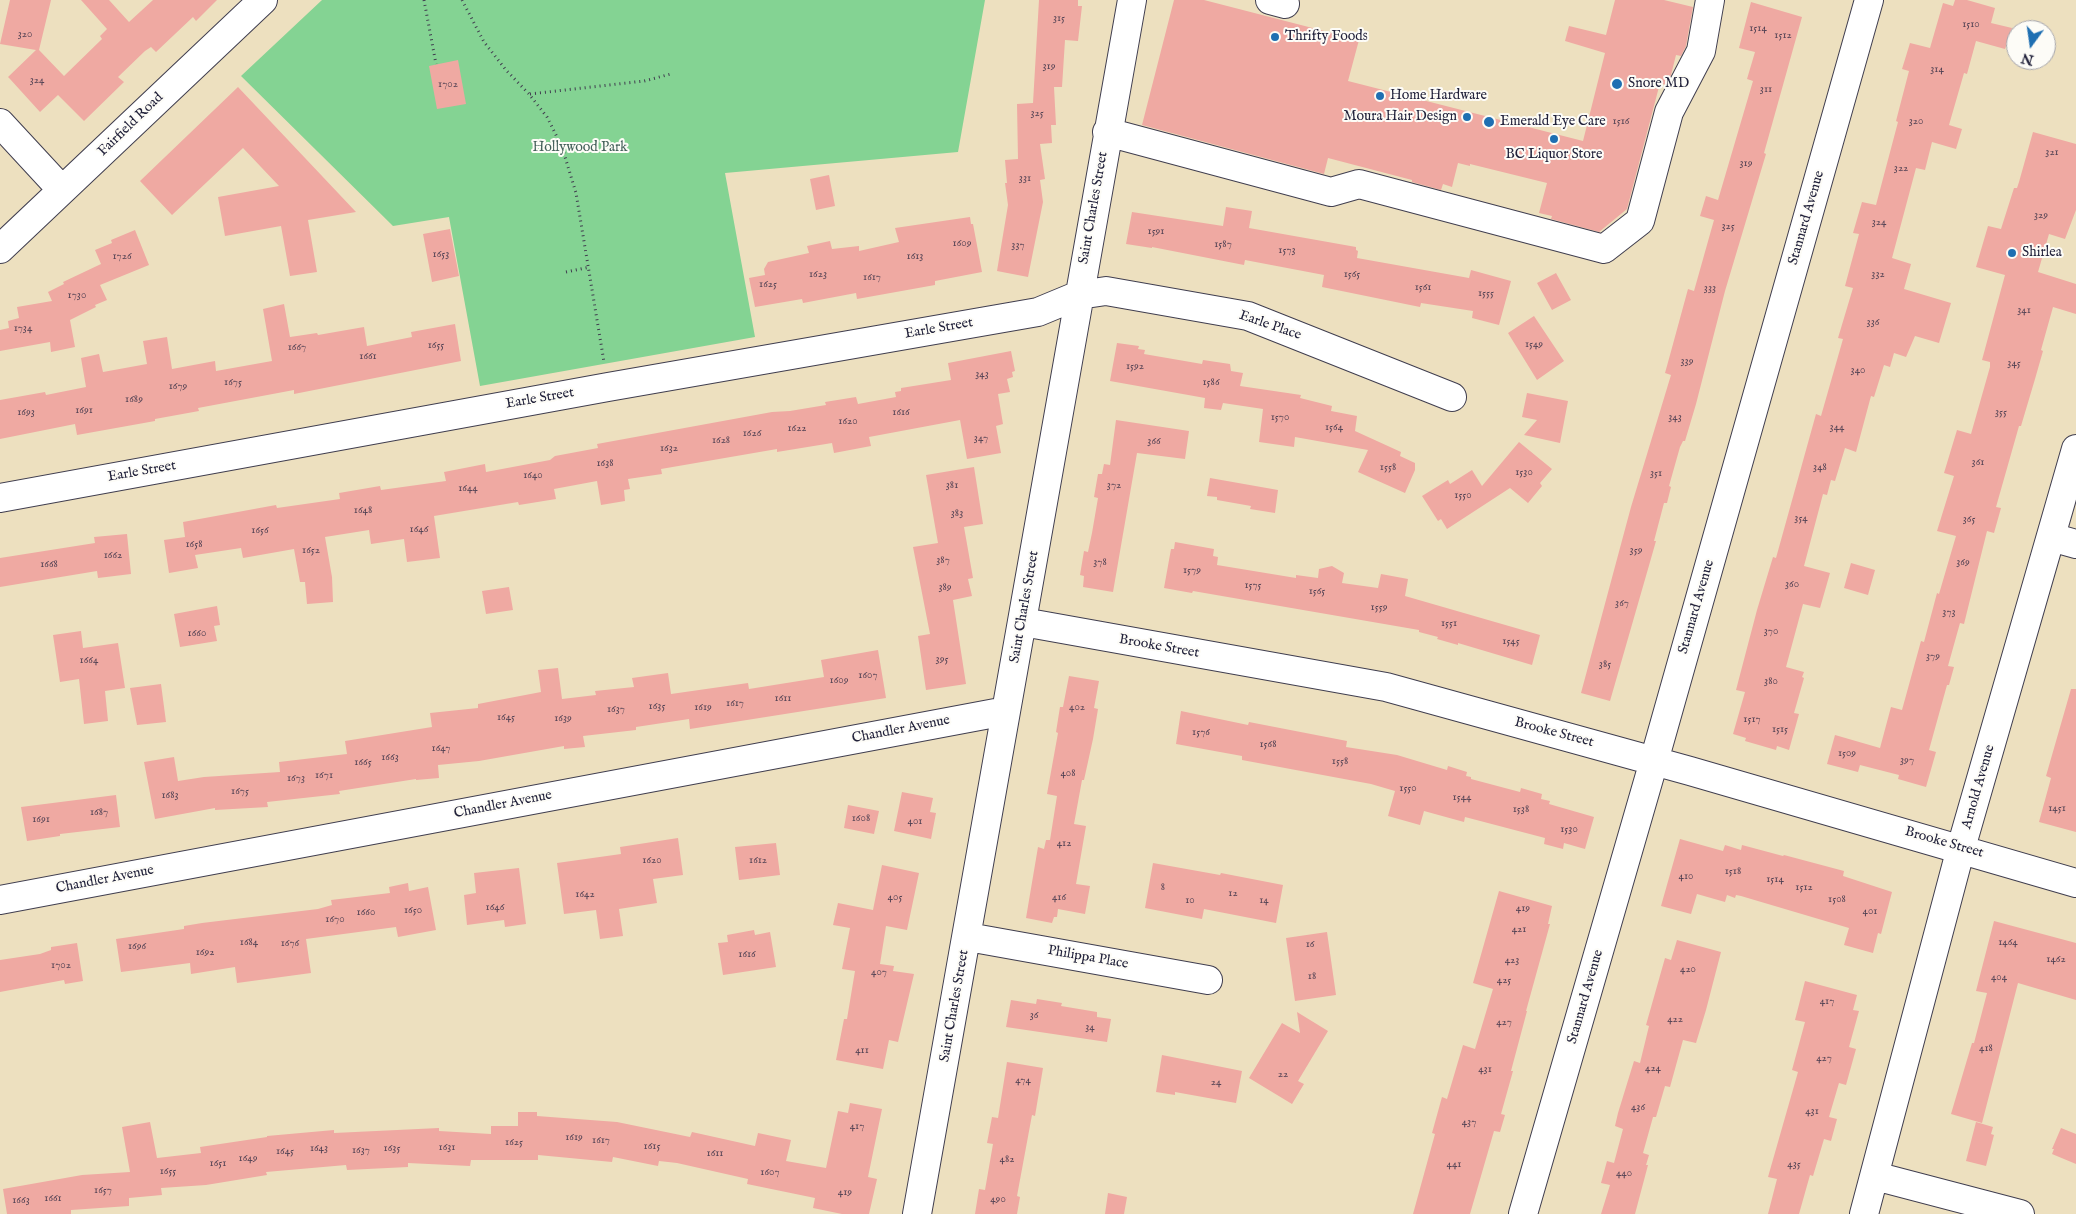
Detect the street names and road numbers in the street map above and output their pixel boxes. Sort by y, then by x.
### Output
street label: Fairfield Road [95,90,167,160]
street label: Saint Charles Street [1076,150,1112,266]
street label: Stannard Avenue [1785,169,1829,267]
street label: Earle Place [1237,308,1303,344]
street label: Earle Street [904,315,974,343]
street label: Earle Street [505,385,575,413]
street label: Earle Street [107,458,177,486]
street label: Saint Charles Street [1007,549,1043,665]
street label: Stannard Avenue [1675,558,1719,656]
street label: Brooke Street [1118,632,1200,662]
street label: Chandler Avenue [851,712,951,748]
street label: Brooke Street [1513,714,1595,752]
street label: Arnold Avenue [1959,743,1999,831]
street label: Chandler Avenue [453,787,553,823]
street label: Brooke Street [1903,824,1985,862]
street label: Chandler Avenue [55,862,155,898]
street label: Philippa Place [1046,943,1130,973]
street label: Saint Charles Street [937,948,973,1064]
street label: Stannard Avenue [1564,948,1608,1046]

